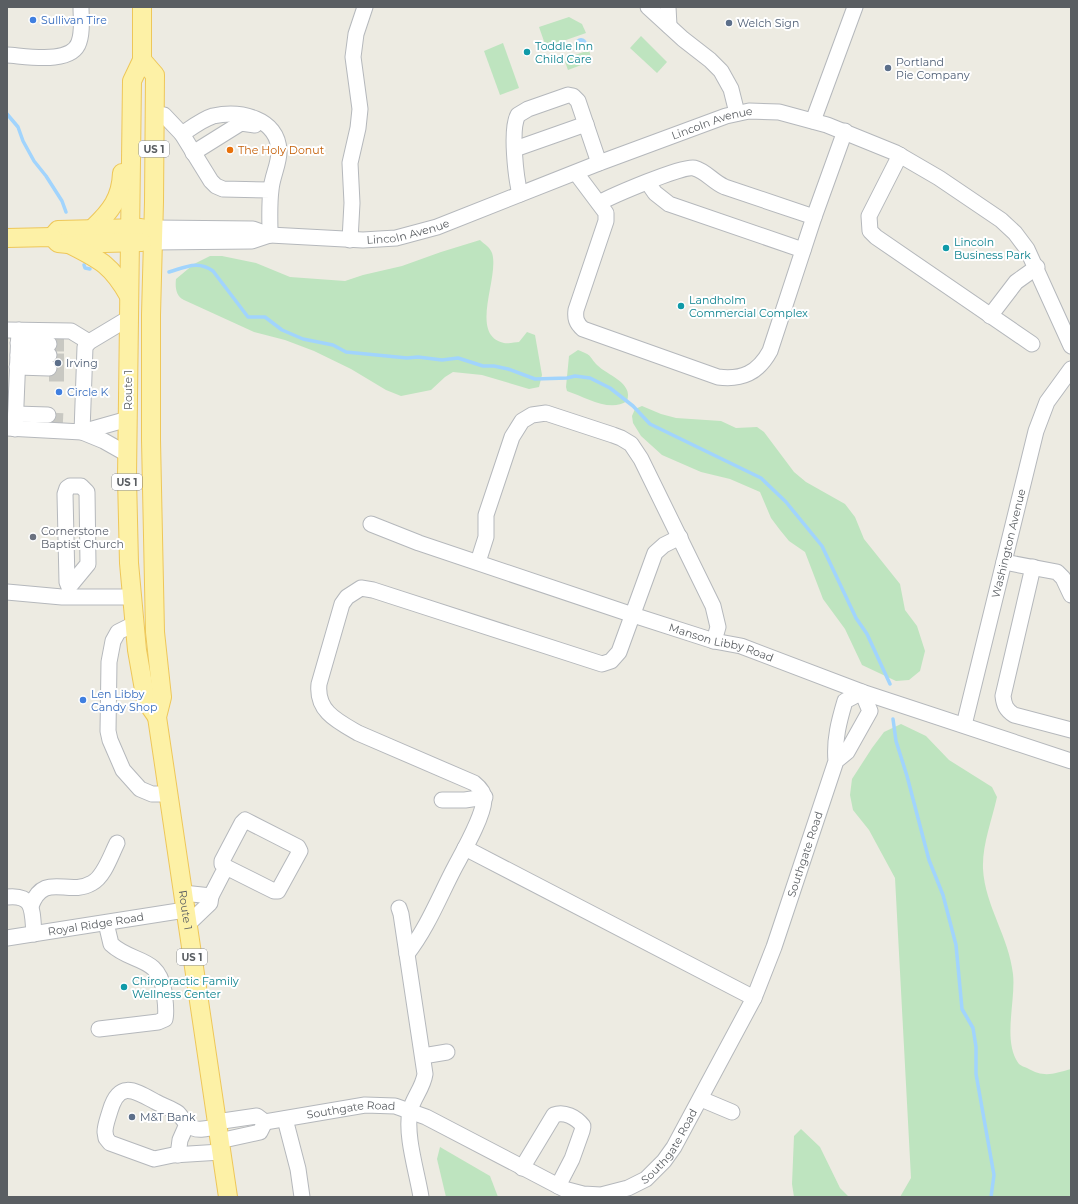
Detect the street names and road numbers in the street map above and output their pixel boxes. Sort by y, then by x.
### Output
street label: Lincoln Avenue [669,104,753,143]
road number: US 1 [139,141,169,157]
street label: Lincoln Avenue [366,216,452,247]
street label: Route 1 [121,370,135,410]
road number: US 1 [112,474,142,490]
street label: Washington Avenue [988,487,1029,599]
street label: Manson Libby Road [667,620,776,665]
street label: Southgate Road [784,810,826,899]
street label: Route 1 [176,889,195,931]
street label: Royal Ridge Road [47,910,145,938]
road number: US 1 [177,949,207,965]
street label: Southgate Road [305,1098,396,1122]
street label: Southgate Road [639,1106,700,1187]

